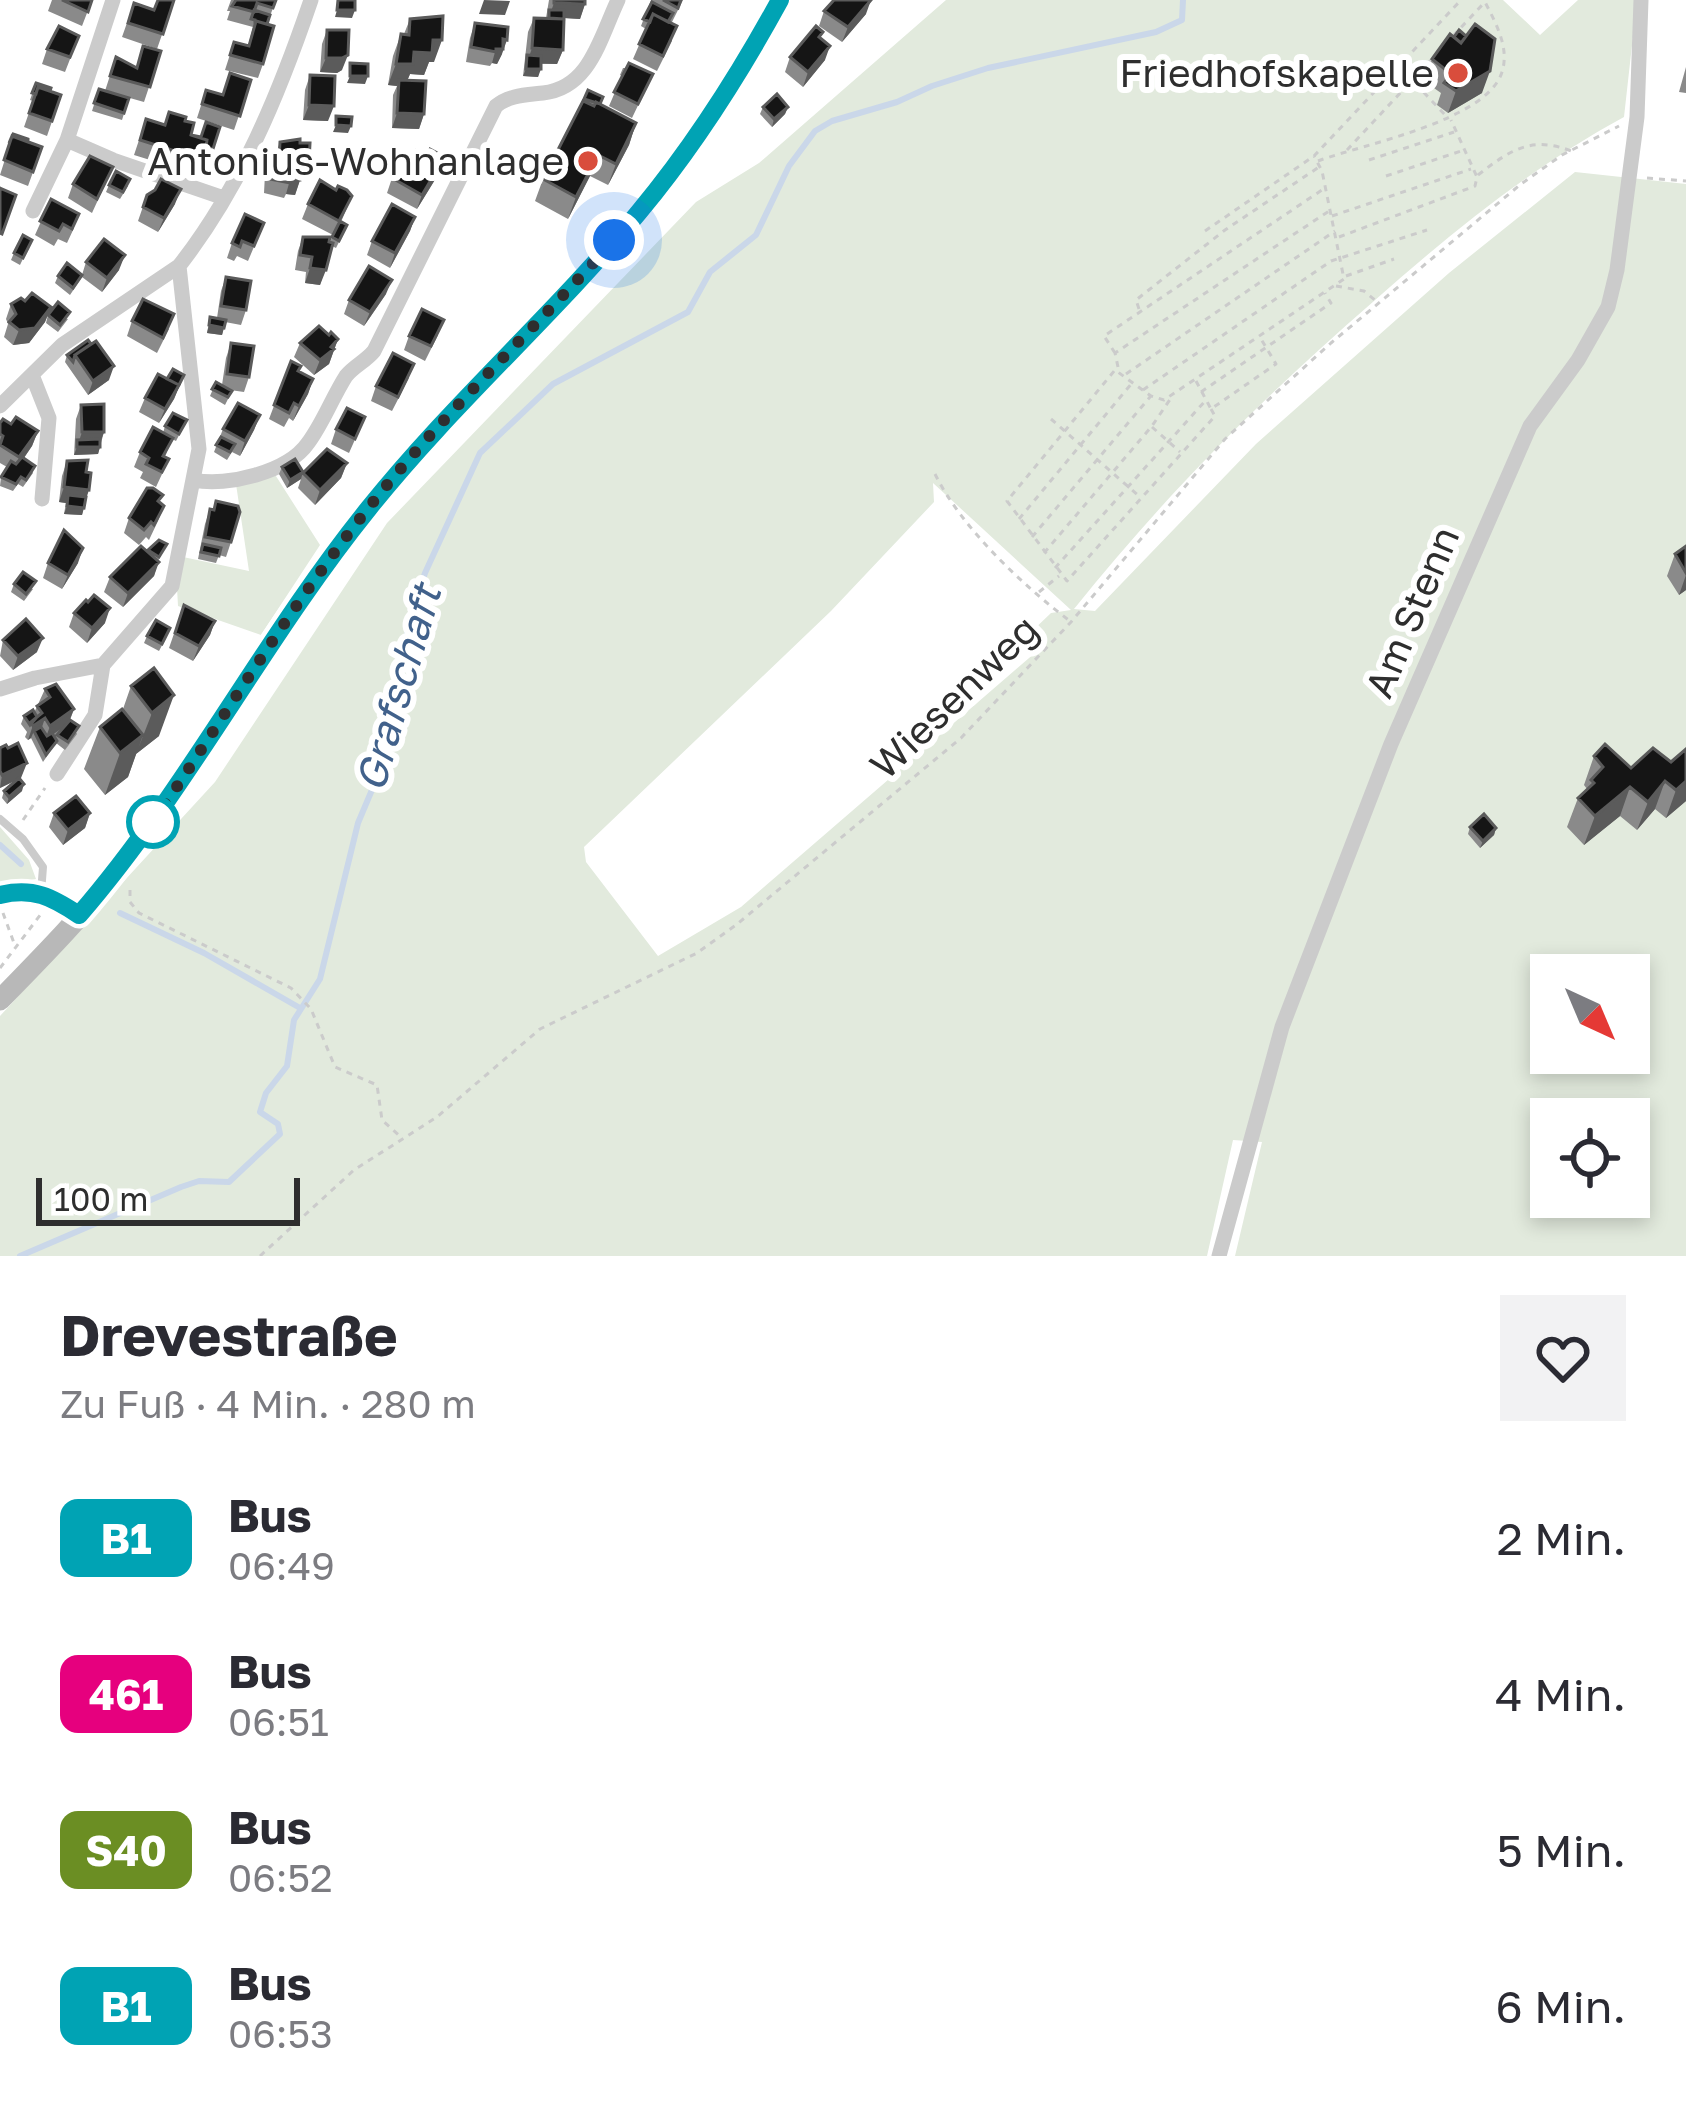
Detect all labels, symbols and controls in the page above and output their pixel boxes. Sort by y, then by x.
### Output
place label: Friedhofskapelle [1119,49,1434,96]
marker: Friedhofskapelle [1445,60,1471,86]
place label: Antonius-Wohnanlage [147,137,564,184]
marker: Antonius-Wohnanlage [575,148,601,174]
your location [584,210,644,270]
street label: Am Stenn [1355,519,1468,704]
water label: Grafschaft [344,575,451,796]
street label: Wiesenweg [860,605,1047,788]
unlabelled marker [128,797,178,847]
north arrow [1530,954,1650,1074]
map controls [1530,954,1650,1218]
button: locate [1530,1098,1650,1218]
scale bar [36,1172,300,1225]
text: 100 m [54,1179,148,1218]
button: heart [1500,1295,1626,1421]
text: Drevestraße [60,1300,398,1369]
text: Zu Fuß · 4 Min. · 280 m [60,1380,476,1427]
text: Bus [228,1488,312,1542]
text: 2 Min. [1497,1511,1626,1565]
text: B1 [100,1513,152,1563]
text: 06:49 [228,1542,335,1589]
text: Bus [228,1644,312,1698]
text: 4 Min. [1495,1667,1626,1721]
text: 461 [89,1669,163,1719]
text: 06:51 [228,1698,329,1745]
text: Bus [228,1800,312,1854]
text: 5 Min. [1497,1823,1626,1877]
text: S40 [85,1825,167,1875]
text: 06:52 [228,1854,333,1901]
text: Bus [228,1956,312,2010]
text: 6 Min. [1496,1979,1626,2033]
text: B1 [100,1981,152,2031]
text: 06:53 [228,2010,333,2057]

